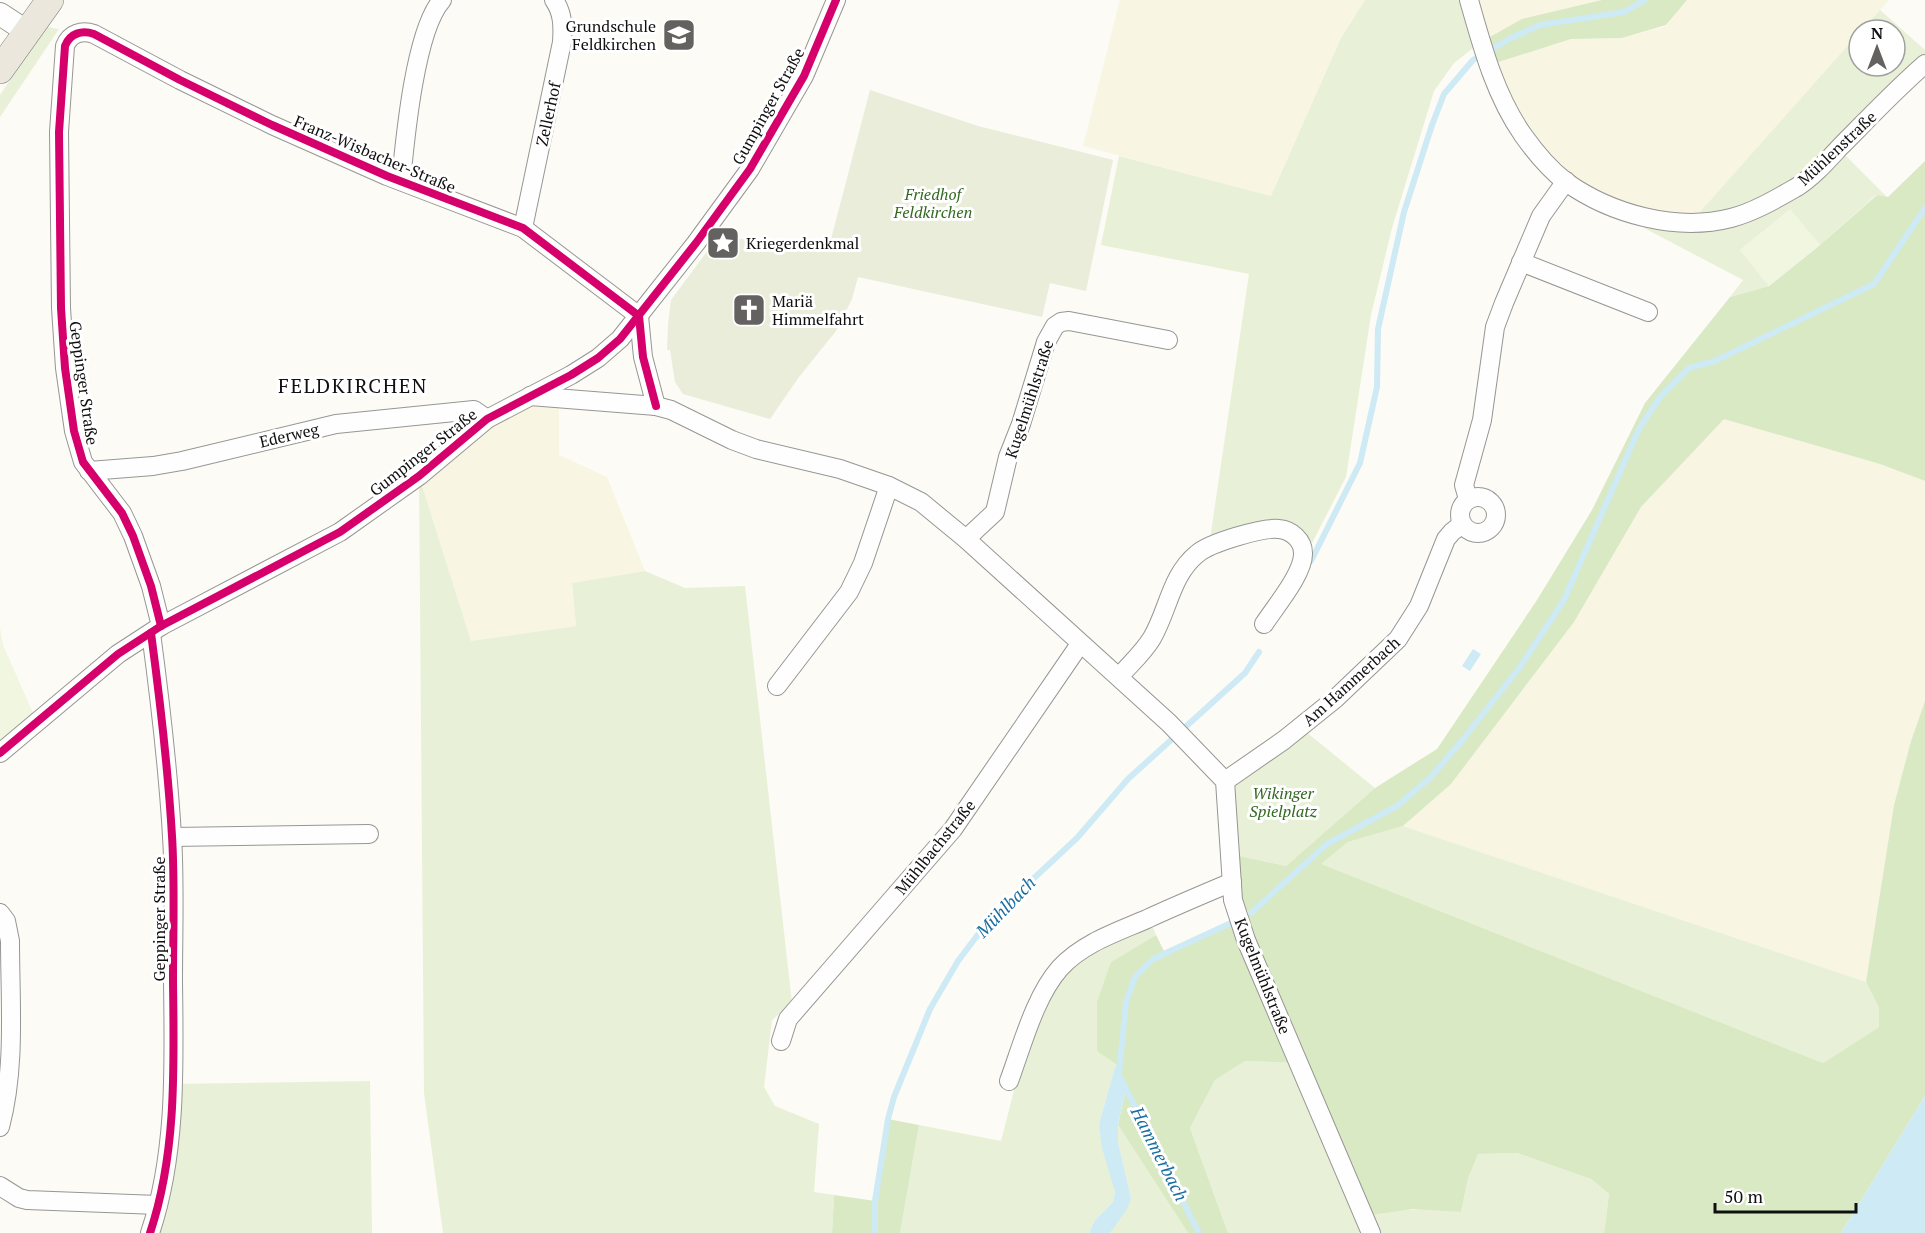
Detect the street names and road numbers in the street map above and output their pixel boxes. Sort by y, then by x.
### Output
street label: Gumpinger Straße [727,43,809,169]
street label: Zellerhof [530,78,566,148]
street label: Mühlenstraße [1793,106,1881,190]
street label: Franz-Wisbacher-Straße [291,110,459,198]
street label: Geppinger Straße [64,320,104,446]
street label: Kugelmühlstraße [999,337,1059,461]
street label: Gumpinger Straße [365,403,481,501]
street label: Ederweg [257,417,322,453]
street label: Am Hammerbach [1298,631,1405,731]
street label: Mühlbachstraße [890,795,980,899]
street label: Geppinger Straße [148,857,170,981]
street label: Kugelmühlstraße [1230,915,1296,1037]

